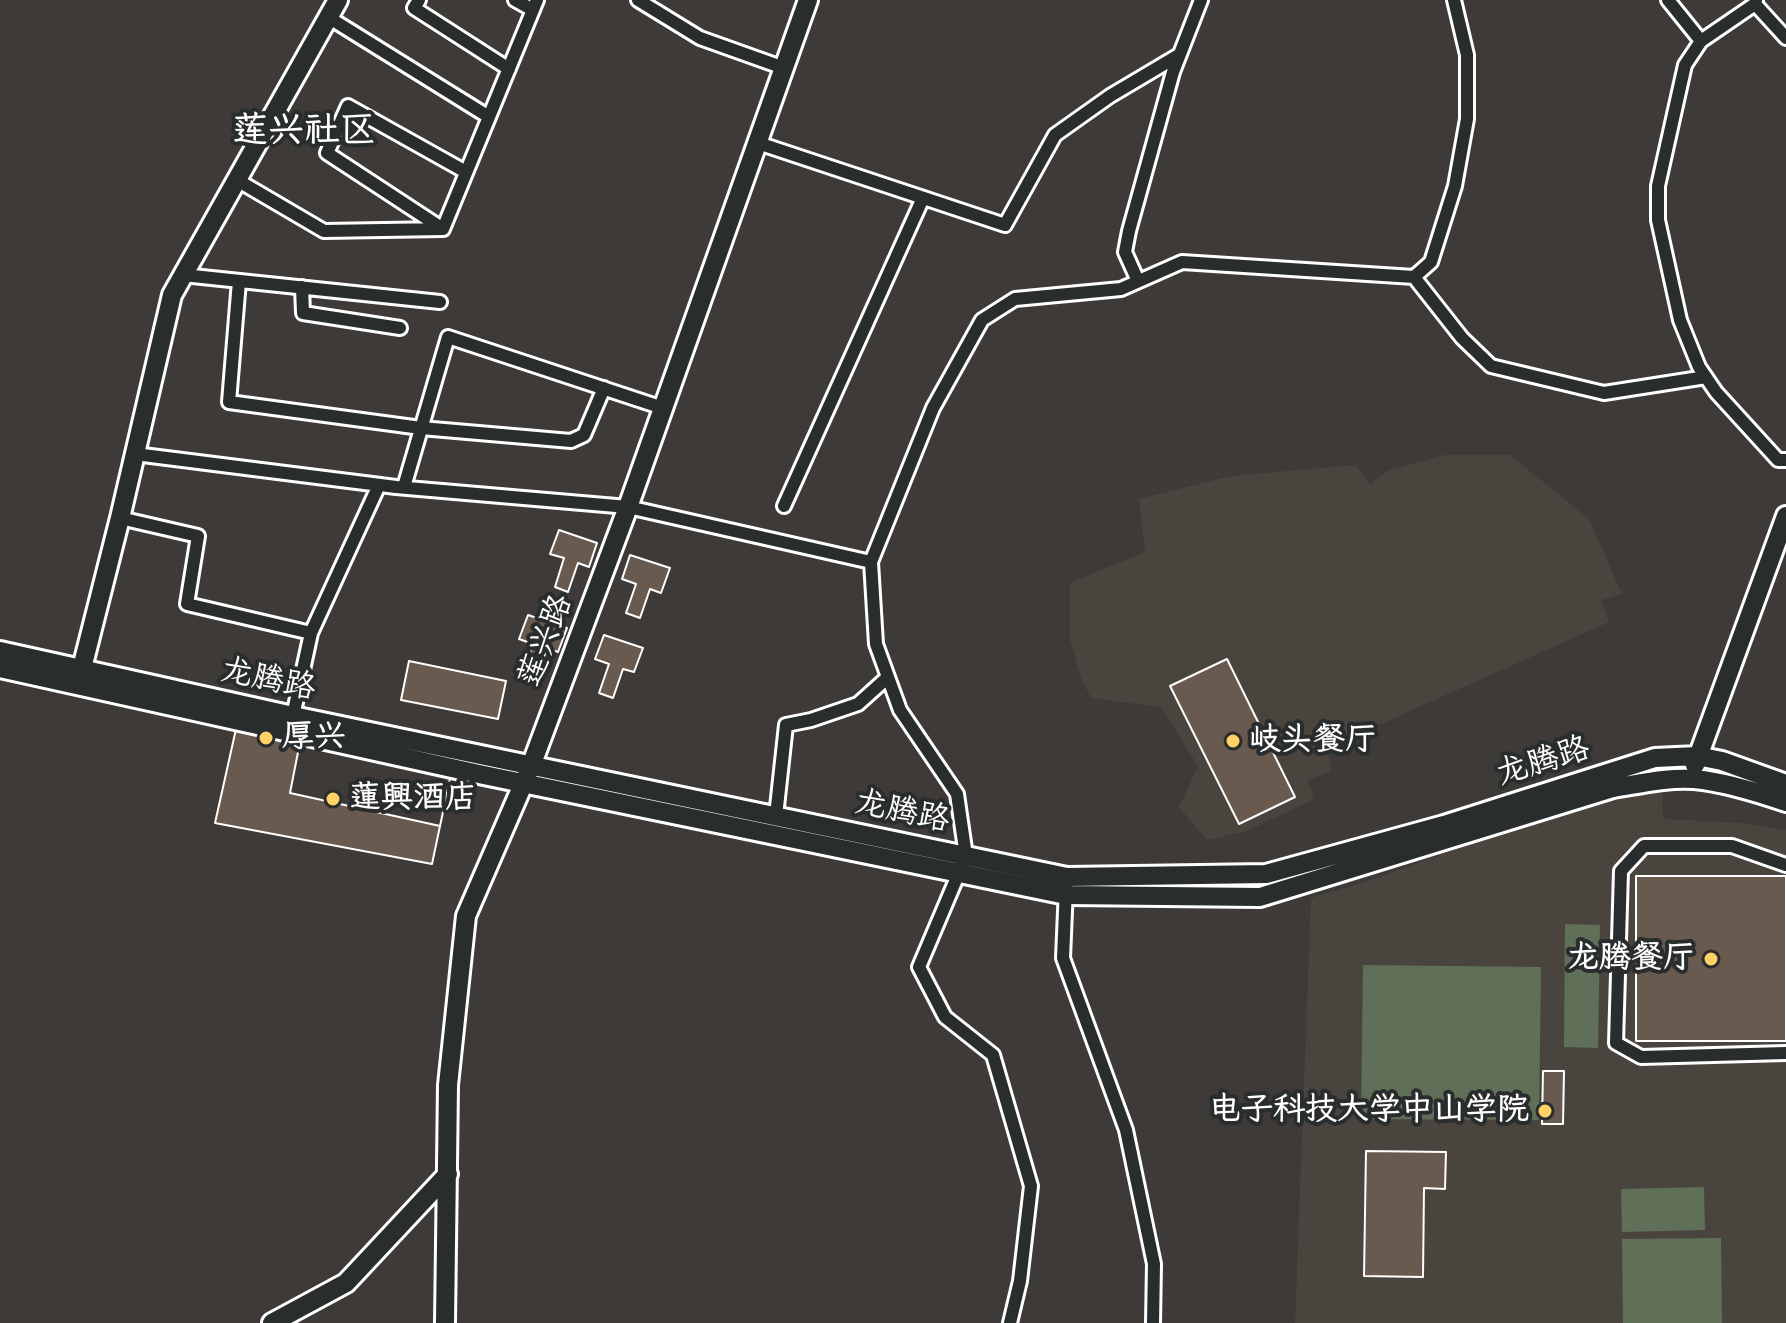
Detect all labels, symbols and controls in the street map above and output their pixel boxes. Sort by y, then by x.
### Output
district label: 莲兴社区 [232,110,376,154]
street label: 莲兴路 [511,589,581,693]
street label: 龙腾路 [217,651,319,709]
place label: 厚兴 [282,719,346,757]
place label: 岐头餐厅 [1249,722,1377,760]
marker: 厚兴 [257,729,275,747]
street label: 龙腾路 [1491,730,1595,794]
marker: 岐头餐厅 [1224,732,1242,750]
place label: 蓮興酒店 [349,780,477,818]
street label: 龙腾路 [851,783,953,841]
marker: 蓮興酒店 [324,790,342,808]
place label: 龙腾餐厅 [1567,940,1695,978]
marker: 龙腾餐厅 [1702,950,1720,968]
place label: 电子科技大学中山学院 [1209,1092,1529,1130]
marker: 电子科技大学中山学院 [1536,1102,1554,1120]

